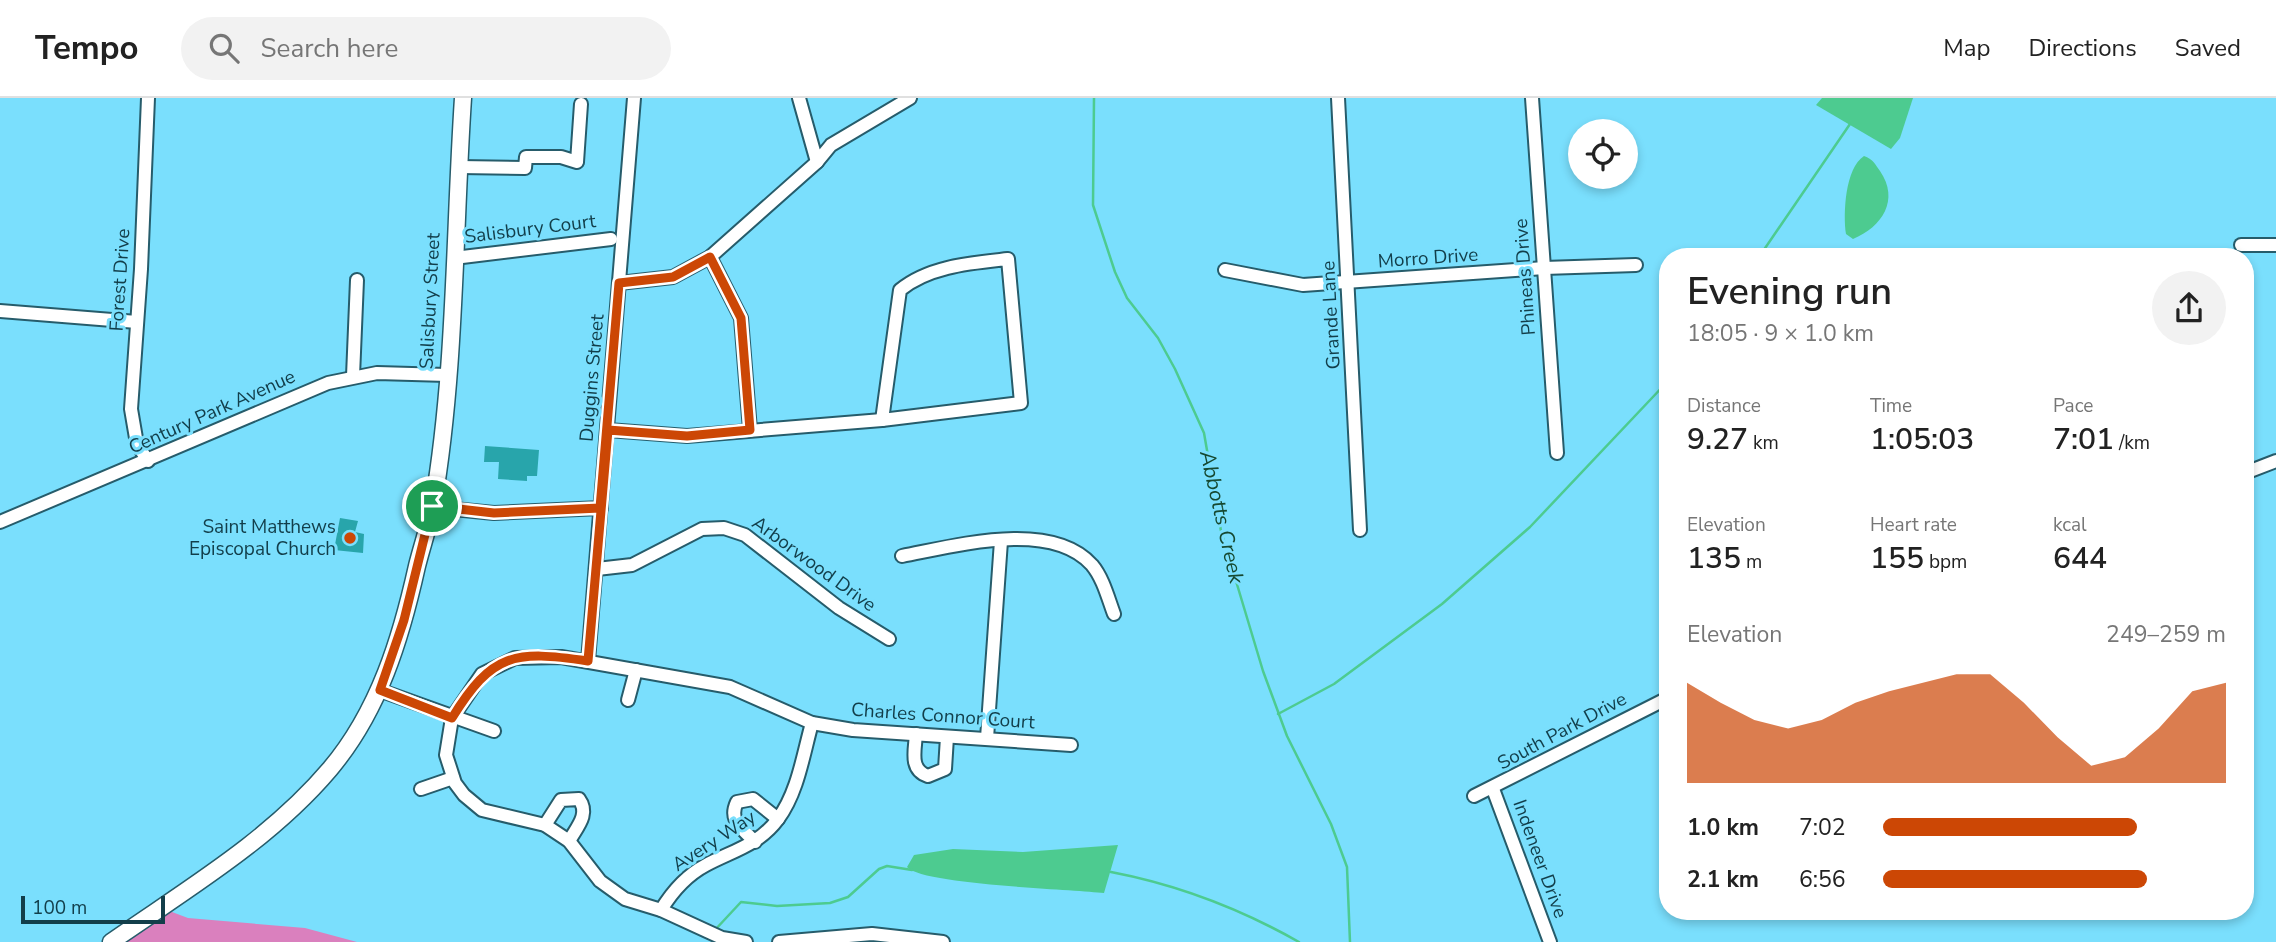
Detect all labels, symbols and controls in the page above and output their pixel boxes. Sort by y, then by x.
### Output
search box [181,17,671,80]
text: Tempo [35,26,139,71]
icon: search [205,29,243,67]
text: Search here [261,31,398,66]
text: Map [1943,32,1990,64]
text: Directions [2028,32,2137,64]
text: Saved [2175,32,2241,64]
map controls [1568,119,1638,189]
button: locate [1568,119,1638,189]
street label: Salisbury Court [463,208,597,250]
street label: Phineas Drive [1508,218,1542,336]
street label: Forest Drive [103,228,137,332]
street label: Salisbury Street [413,232,447,370]
street label: Morro Drive [1377,242,1479,274]
street label: Grande Lane [1315,260,1347,370]
text: Evening run [1687,266,1892,317]
button: share [2152,271,2226,345]
street label: Duggins Street [573,313,611,443]
text: 18:05 · 9 × 1.0 km [1687,318,1874,349]
street label: Century Park Avenue [125,364,299,460]
text: Distance [1687,393,1761,419]
text: Time [1870,393,1912,419]
text: Pace [2053,393,2093,419]
text: 9.27 [1687,419,1748,460]
text: 1:05:03 [1870,419,1974,460]
text: 7:01 [2053,419,2114,460]
text: km [1748,430,1779,456]
text: /km [2114,430,2150,456]
water label: Abbotts Creek [1193,447,1251,587]
pin [402,476,462,536]
icon: arrive [413,487,451,525]
street label: Arborwood Drive [747,510,881,618]
text: Elevation [1687,512,1766,538]
text: Heart rate [1870,512,1957,538]
text: kcal [2053,512,2087,538]
place label: Saint Matthews Episcopal Church [189,514,336,562]
marker: Saint Matthews Episcopal Church [342,530,358,546]
text: 135 [1687,538,1741,579]
text: 155 [1870,538,1924,579]
text: 644 [2053,538,2107,579]
text: m [1741,549,1762,575]
text: bpm [1924,549,1967,575]
text: Elevation [1687,619,1782,650]
text: 249–259 m [2106,619,2226,650]
street label: South Park Drive [1493,686,1631,776]
street label: Charles Connor Court [850,697,1036,735]
street label: Indeneer Drive [1506,796,1574,922]
street label: Avery Way [667,804,761,878]
text: 1.0 km [1687,812,1759,843]
text: 7:02 [1799,812,1846,843]
text: 2.1 km [1687,864,1759,895]
text: 6:56 [1799,864,1846,895]
scale bar [21,893,164,925]
text: 100 m [32,895,87,921]

